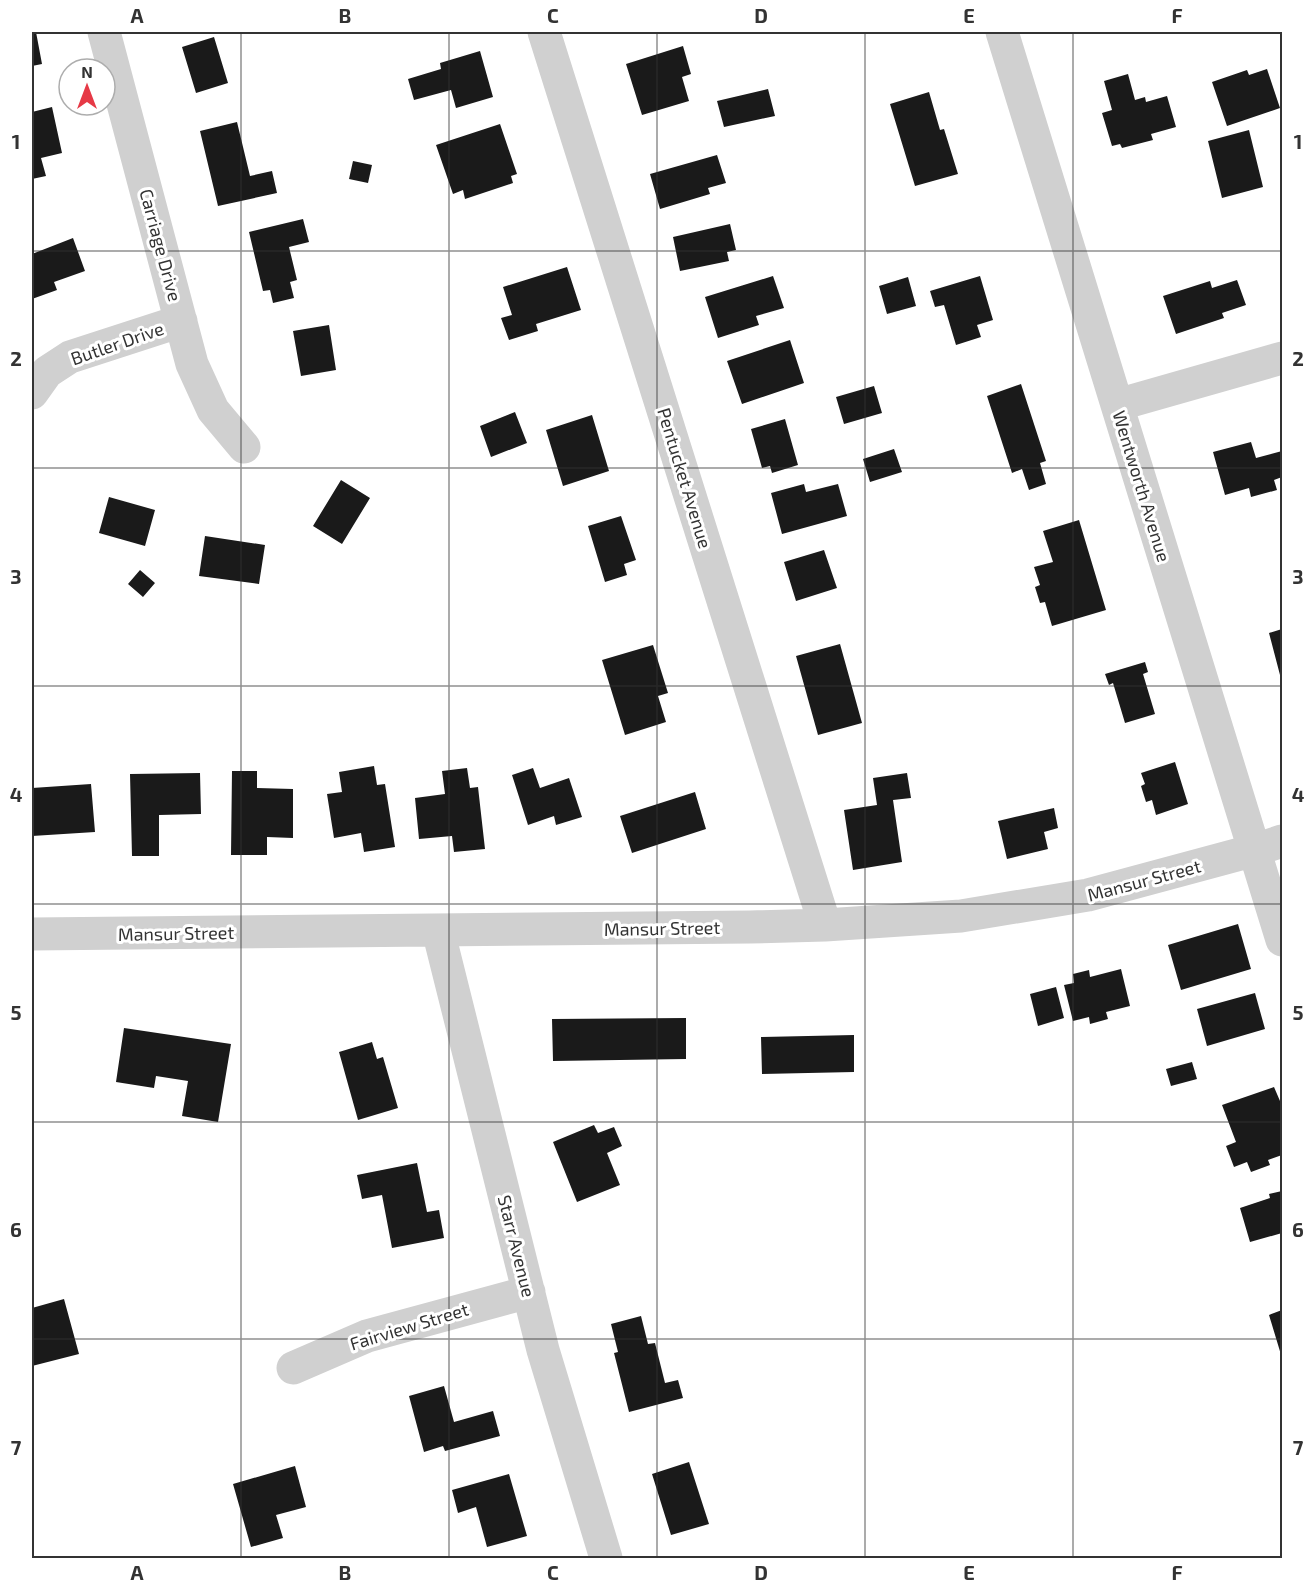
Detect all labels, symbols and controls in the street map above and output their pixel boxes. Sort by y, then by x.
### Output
text: A [130,3,144,27]
text: B [339,3,351,27]
text: C [547,3,559,27]
text: D [754,3,768,27]
text: E [963,3,975,27]
text: F [1171,3,1183,27]
north arrow [57,57,117,117]
text: N [81,62,93,81]
text: 1 [12,129,20,153]
text: 1 [1294,129,1302,153]
street label: Carriage Drive [135,186,187,304]
street label: Butler Drive [68,317,166,369]
text: 2 [10,346,22,370]
text: 2 [1292,346,1304,370]
street label: Pentucket Avenue [653,405,717,551]
street label: Wentworth Avenue [1109,408,1175,564]
text: 3 [10,564,22,588]
text: 3 [1292,564,1304,588]
text: 4 [10,782,23,806]
text: 4 [1292,782,1305,806]
street label: Mansur Street [1085,854,1203,906]
street label: Mansur Street [604,916,721,940]
street label: Mansur Street [118,921,235,945]
text: 5 [10,1000,22,1024]
text: 5 [1292,1000,1304,1024]
street label: Starr Avenue [494,1193,540,1299]
text: 6 [10,1217,22,1241]
text: 6 [1292,1217,1304,1241]
street label: Fairview Street [347,1297,471,1355]
text: 7 [11,1435,22,1459]
text: 7 [1293,1435,1304,1459]
text: A [130,1560,144,1584]
text: B [339,1560,351,1584]
text: C [547,1560,559,1584]
text: D [754,1560,768,1584]
text: E [963,1560,975,1584]
text: F [1171,1560,1183,1584]

